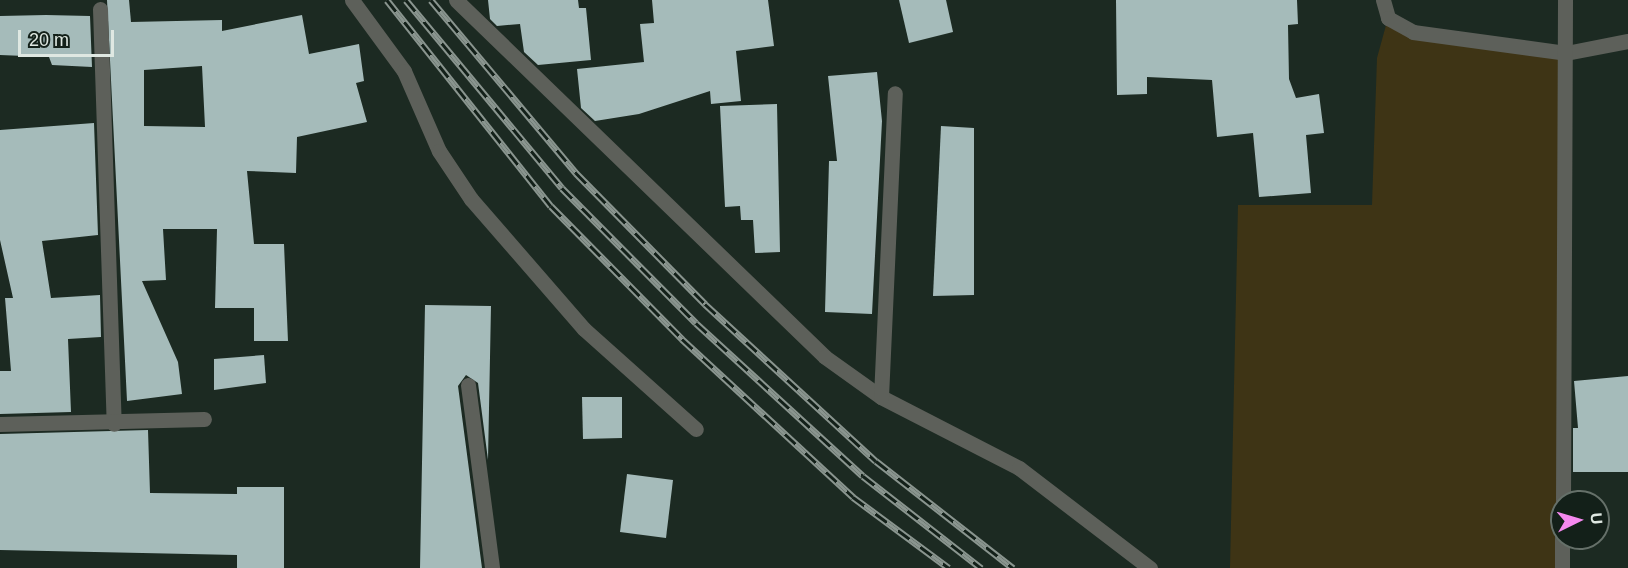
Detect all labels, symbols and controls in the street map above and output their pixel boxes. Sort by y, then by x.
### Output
scale bar [21,18,117,56]
text: 20 m [29,30,69,50]
north arrow [1550,490,1610,550]
text: U [1587,512,1605,525]

